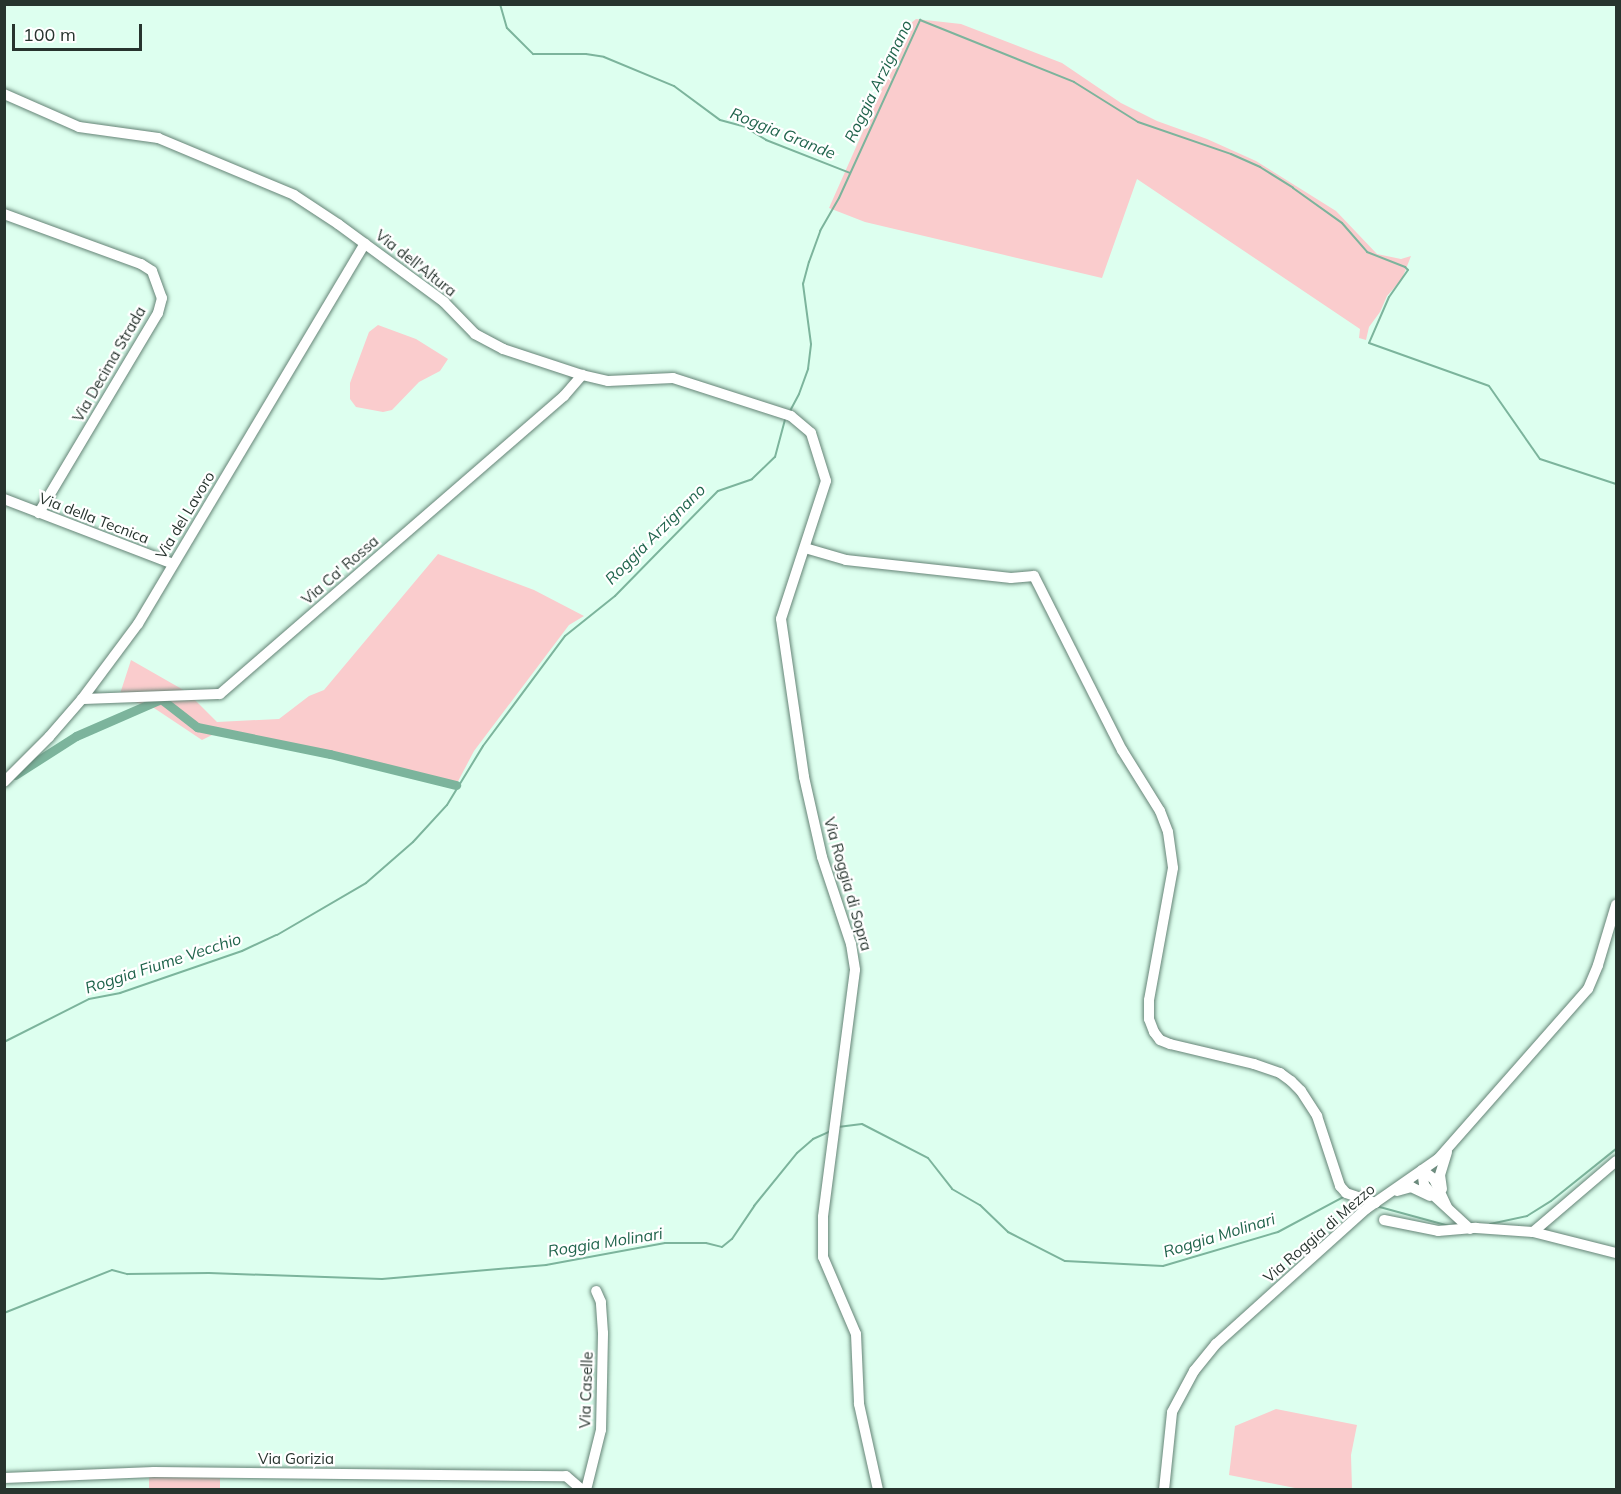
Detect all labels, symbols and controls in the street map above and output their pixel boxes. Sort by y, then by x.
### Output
scale bar [15,12,146,50]
water label: Roggia Arzignano [840,17,916,145]
text: 100 m [23,23,76,46]
water label: Roggia Grande [728,103,838,163]
street label: Via dell'Altura [372,226,460,300]
street label: Via Decima Strada [69,303,149,425]
street label: Via del Lavoro [152,468,218,562]
water label: Roggia Arzignano [601,480,709,588]
street label: Via della Tecnica [36,489,152,547]
street label: Via Ca' Rossa [298,532,382,608]
street label: Via Roggia di Sopra [820,815,876,953]
water label: Roggia Fiume Vecchio [83,929,243,997]
street label: Via Roggia di Mezzo [1260,1180,1378,1286]
water label: Roggia Molinari [1161,1209,1277,1261]
water label: Roggia Molinari [546,1223,664,1261]
street label: Via Caselle [576,1351,596,1429]
street label: Via Gorizia [258,1450,334,1468]

